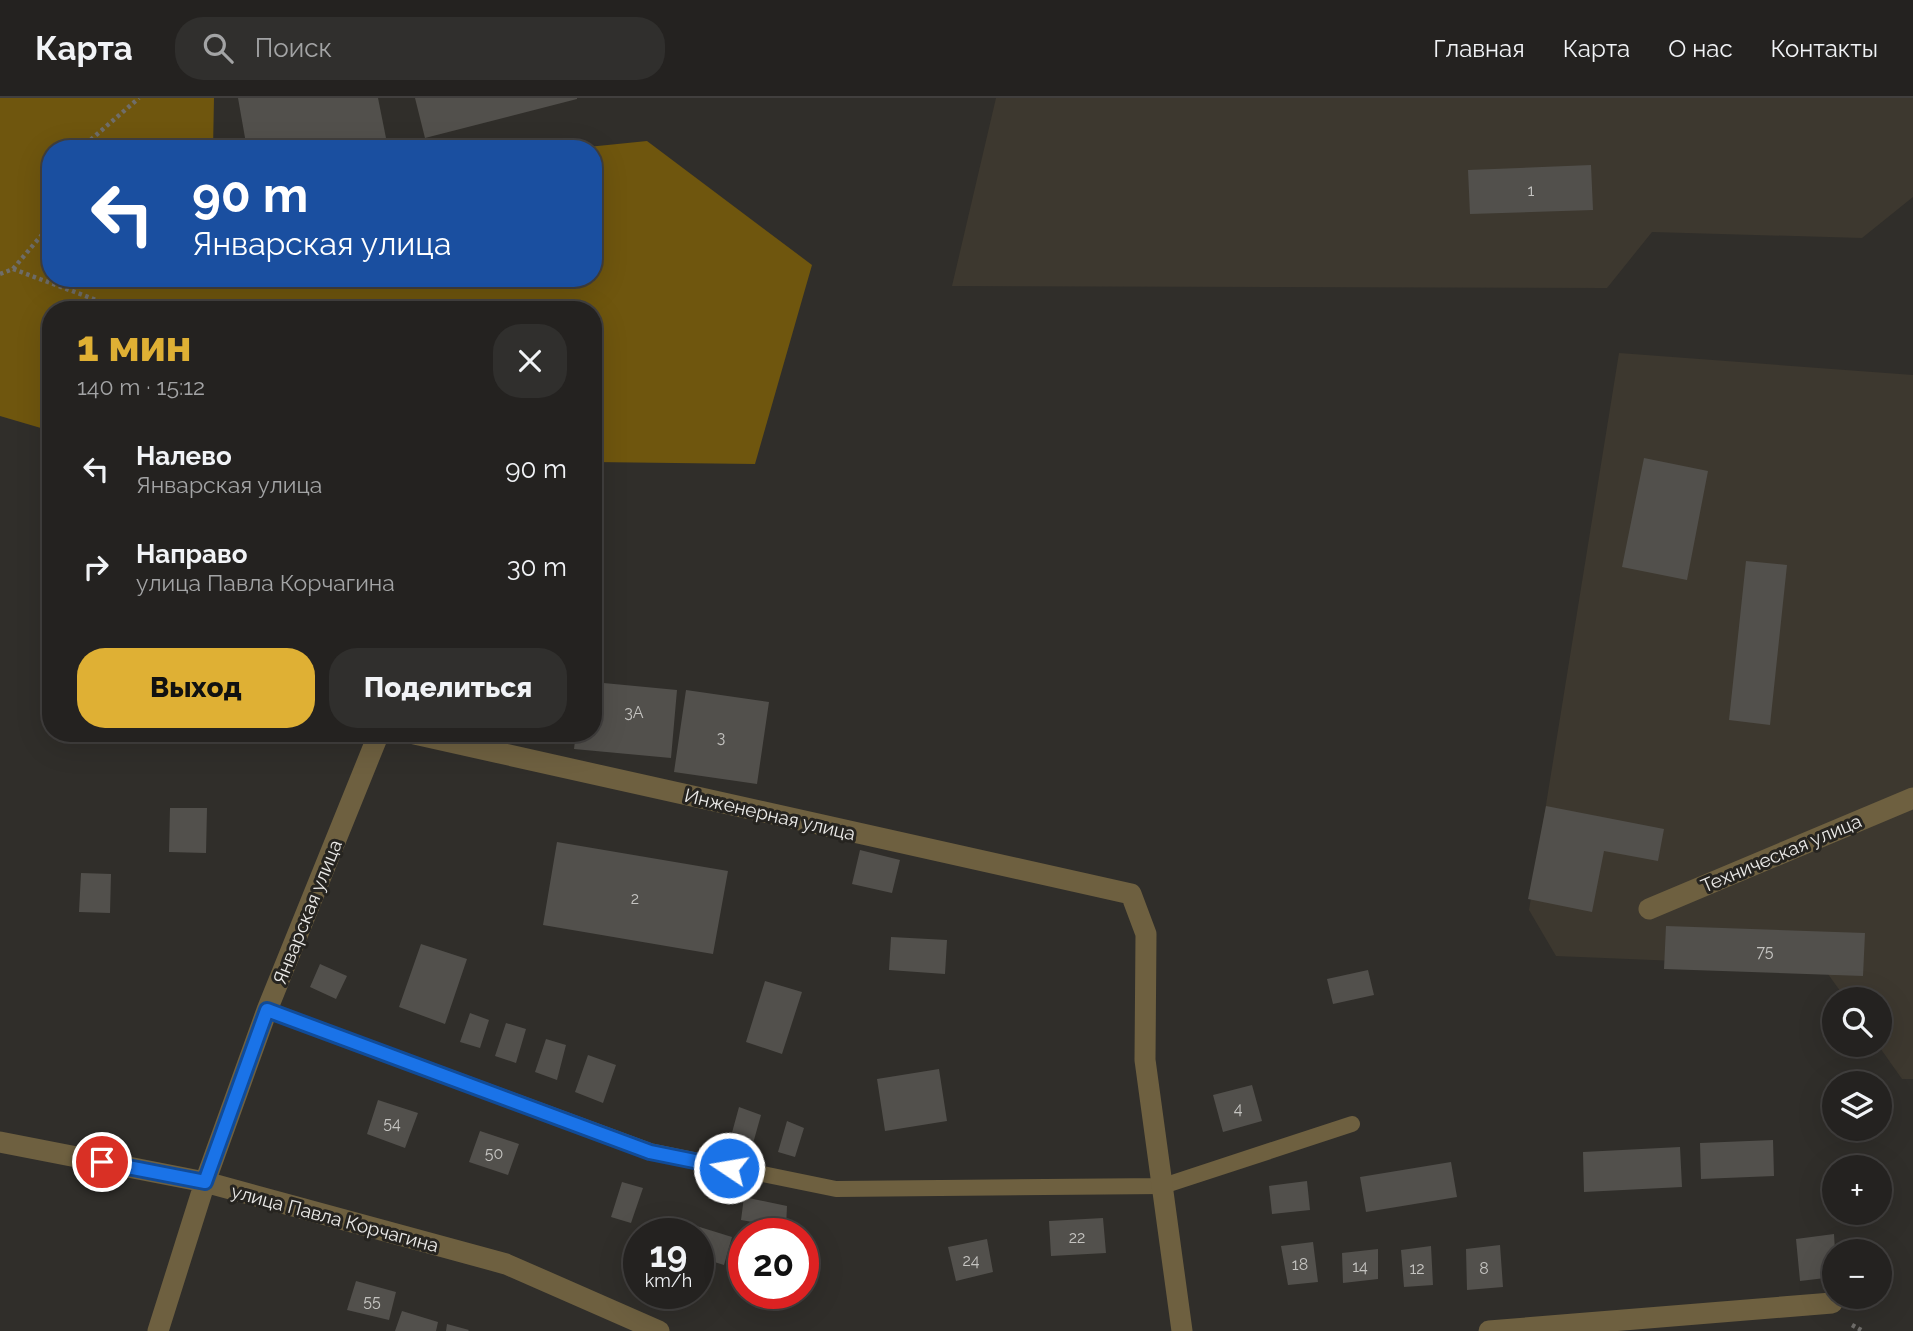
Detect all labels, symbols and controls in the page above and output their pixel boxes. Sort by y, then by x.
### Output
search box [175,17,665,80]
text: Карта [35,29,133,68]
icon: search [199,29,237,67]
text: Поиск [255,33,332,63]
text: Главная [1433,34,1525,63]
text: Карта [1563,34,1630,63]
text: О нас [1668,34,1733,63]
text: Контакты [1771,34,1878,63]
text: 90 m [192,166,308,223]
icon: left [77,168,168,259]
house number: 1 [1528,181,1535,200]
text: Январская улица [192,225,451,262]
text: 1 мин [77,322,191,371]
button: close [493,324,567,398]
text: 140 m · 15:12 [77,373,205,400]
text: Налево [136,441,232,471]
icon: left [77,450,115,488]
text: 90 m [505,454,567,484]
text: Январская улица [136,471,322,498]
text: Направо [136,539,247,569]
icon: right [77,548,115,586]
text: 30 m [507,552,567,582]
text: улица Павла Корчагина [136,569,395,596]
button: Выход [77,648,315,728]
button: Поделиться [329,648,567,728]
house number: 3А [624,703,644,722]
house number: 3 [717,728,725,747]
street label: Инженерная улица [682,784,858,844]
street label: Техническая улица [1698,809,1864,897]
street label: Январская улица [268,836,346,988]
house number: 2 [631,889,639,908]
house number: 75 [1756,942,1774,961]
map controls [1822,987,1892,1309]
button: search [1822,987,1892,1057]
button: layers [1822,1071,1892,1141]
house number: 4 [1234,1099,1243,1118]
house number: 54 [383,1114,401,1133]
position arrow [692,1131,766,1205]
pin [72,1132,132,1192]
icon: arrive [83,1143,121,1181]
house number: 50 [485,1144,503,1163]
button: + [1822,1155,1892,1225]
street label: улица Павла Корчагина [229,1180,441,1256]
speed limit sign: 20 [728,1218,819,1309]
house number: 22 [1069,1228,1085,1247]
text: 19 [650,1234,687,1275]
button: − [1822,1239,1892,1309]
house number: 24 [962,1251,980,1270]
house number: 18 [1292,1255,1308,1274]
house number: 14 [1352,1257,1368,1276]
house number: 12 [1409,1259,1425,1278]
house number: 8 [1479,1259,1489,1278]
text: km/h [645,1270,692,1291]
house number: 55 [363,1292,381,1311]

